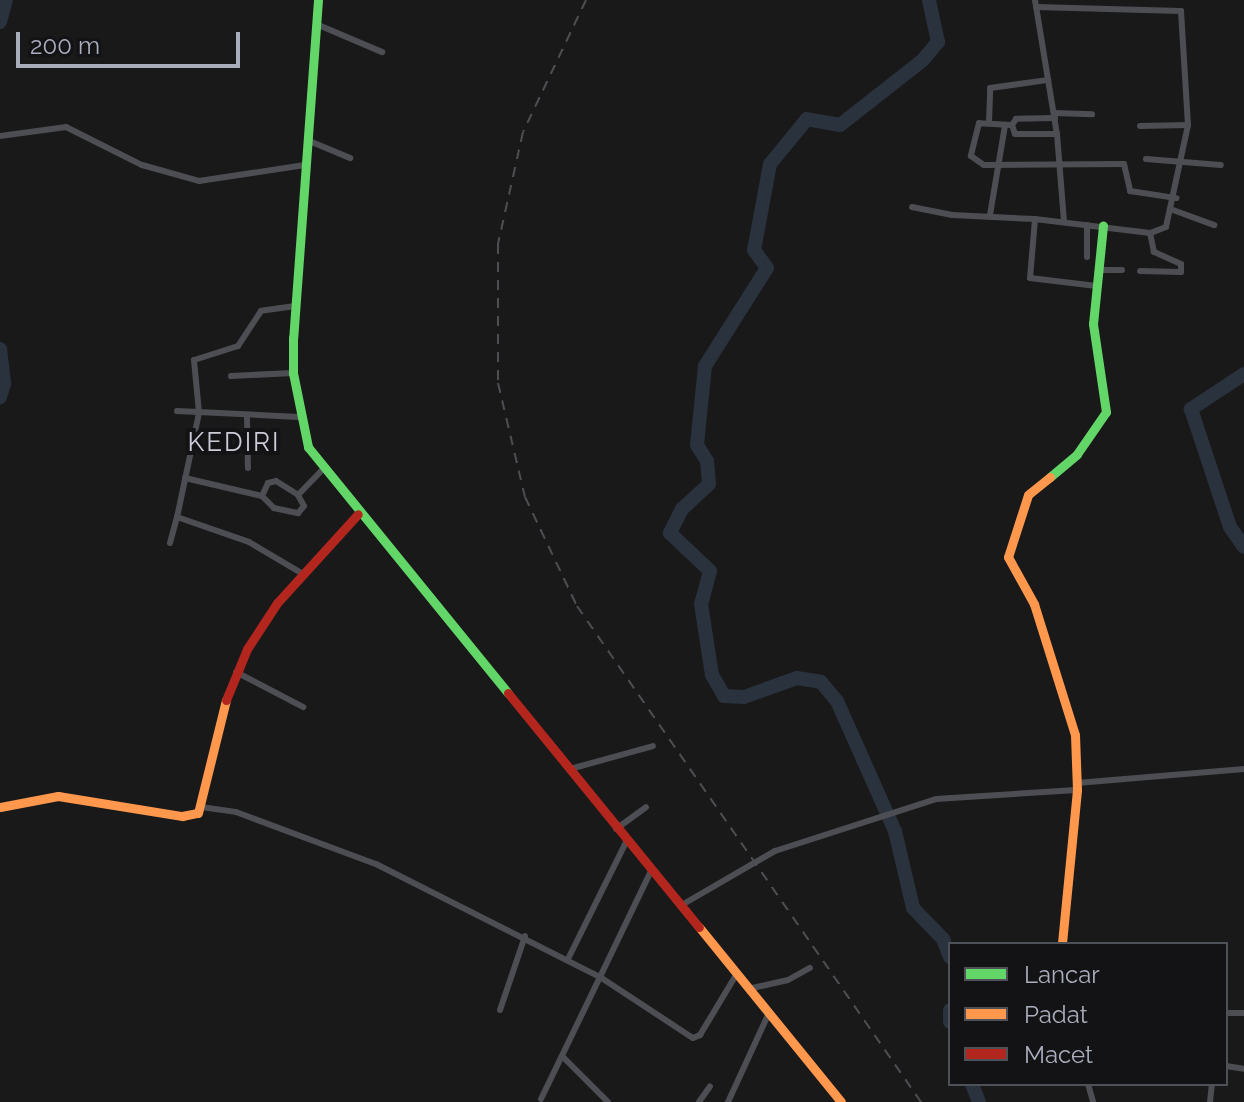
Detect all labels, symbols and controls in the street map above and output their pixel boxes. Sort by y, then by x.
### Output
scale bar [20,16,244,66]
text: 200 m [30,31,100,60]
district label: KEDIRI [187,427,281,459]
legend [948,942,1228,1086]
text: Lancar [1024,960,1100,989]
text: Padat [1024,1000,1088,1029]
text: Macet [1024,1040,1093,1069]

